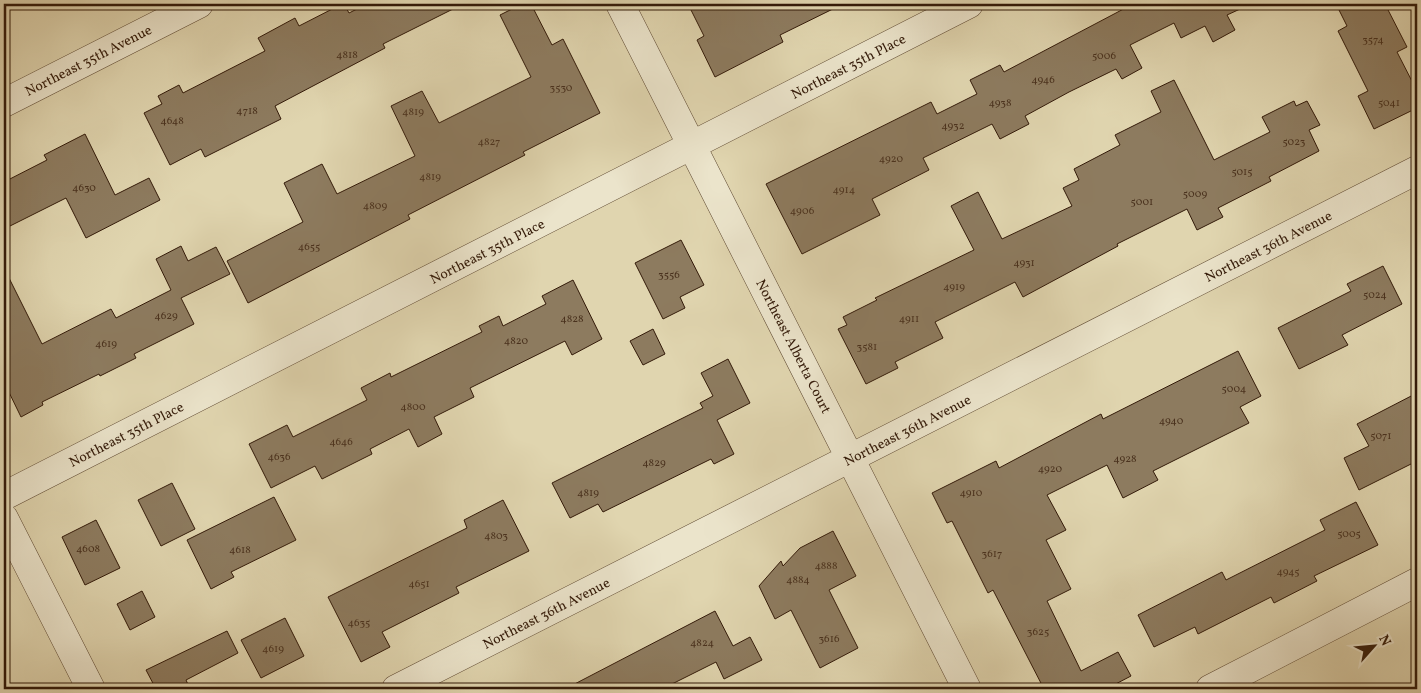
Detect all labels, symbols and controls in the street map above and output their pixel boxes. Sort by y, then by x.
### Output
street label: Northeast 35th Avenue [22,21,156,102]
street label: Northeast 35th Place [788,30,910,105]
house number: 3574 [1362,33,1384,48]
house number: 4818 [336,48,358,63]
house number: 5006 [1092,49,1117,64]
house number: 4946 [1031,73,1055,88]
house number: 3530 [550,81,573,96]
house number: 4938 [989,96,1012,111]
house number: 5041 [1378,96,1400,111]
house number: 4718 [236,104,258,119]
house number: 4819 [402,105,424,120]
house number: 4648 [160,114,184,129]
house number: 4932 [941,119,965,134]
house number: 4827 [478,135,500,150]
house number: 5023 [1283,135,1306,150]
house number: 4920 [879,152,904,167]
house number: 5015 [1231,165,1253,180]
house number: 4819 [419,170,441,185]
house number: 4630 [72,181,96,196]
house number: 4914 [833,183,856,198]
house number: 5009 [1183,187,1207,202]
house number: 5001 [1131,195,1153,210]
house number: 4809 [363,199,387,214]
house number: 4906 [790,204,815,219]
street label: Northeast 36th Avenue [1202,207,1336,288]
street label: Northeast 35th Place [427,215,549,290]
house number: 4655 [298,240,320,255]
house number: 4931 [1013,256,1035,271]
house number: 3556 [658,268,680,283]
street label: Northeast Alberta Court [751,276,835,417]
house number: 4919 [943,280,965,295]
house number: 5024 [1363,288,1387,303]
house number: 4629 [154,309,178,324]
house number: 4828 [560,312,584,327]
house number: 4911 [899,312,919,327]
house number: 4820 [504,334,529,349]
house number: 4619 [95,337,117,352]
house number: 3581 [857,340,877,355]
house number: 5004 [1222,382,1247,397]
street label: Northeast 36th Avenue [841,391,975,472]
street label: Northeast 35th Place [66,398,188,473]
house number: 4800 [400,400,426,415]
house number: 4940 [1159,414,1184,429]
house number: 5071 [1370,429,1392,444]
house number: 4646 [329,435,353,450]
house number: 4636 [267,450,291,465]
house number: 4928 [1113,452,1137,467]
house number: 4829 [642,456,666,471]
house number: 4920 [1038,462,1063,477]
house number: 4819 [577,486,599,501]
house number: 4910 [960,486,983,501]
house number: 5005 [1337,527,1361,542]
house number: 4803 [484,529,508,544]
house number: 4608 [76,542,101,557]
house number: 4618 [229,543,251,558]
house number: 3617 [982,547,1002,562]
house number: 4888 [814,559,838,574]
house number: 4945 [1276,565,1300,580]
house number: 4884 [786,573,810,588]
street label: Northeast 36th Avenue [480,574,614,655]
house number: 4651 [408,577,430,592]
house number: 4635 [348,616,370,631]
north arrow [1348,620,1398,670]
house number: 3625 [1027,625,1049,640]
house number: 3616 [818,632,840,647]
text: N [1373,632,1395,650]
house number: 4824 [690,636,714,651]
house number: 4619 [262,642,284,657]

